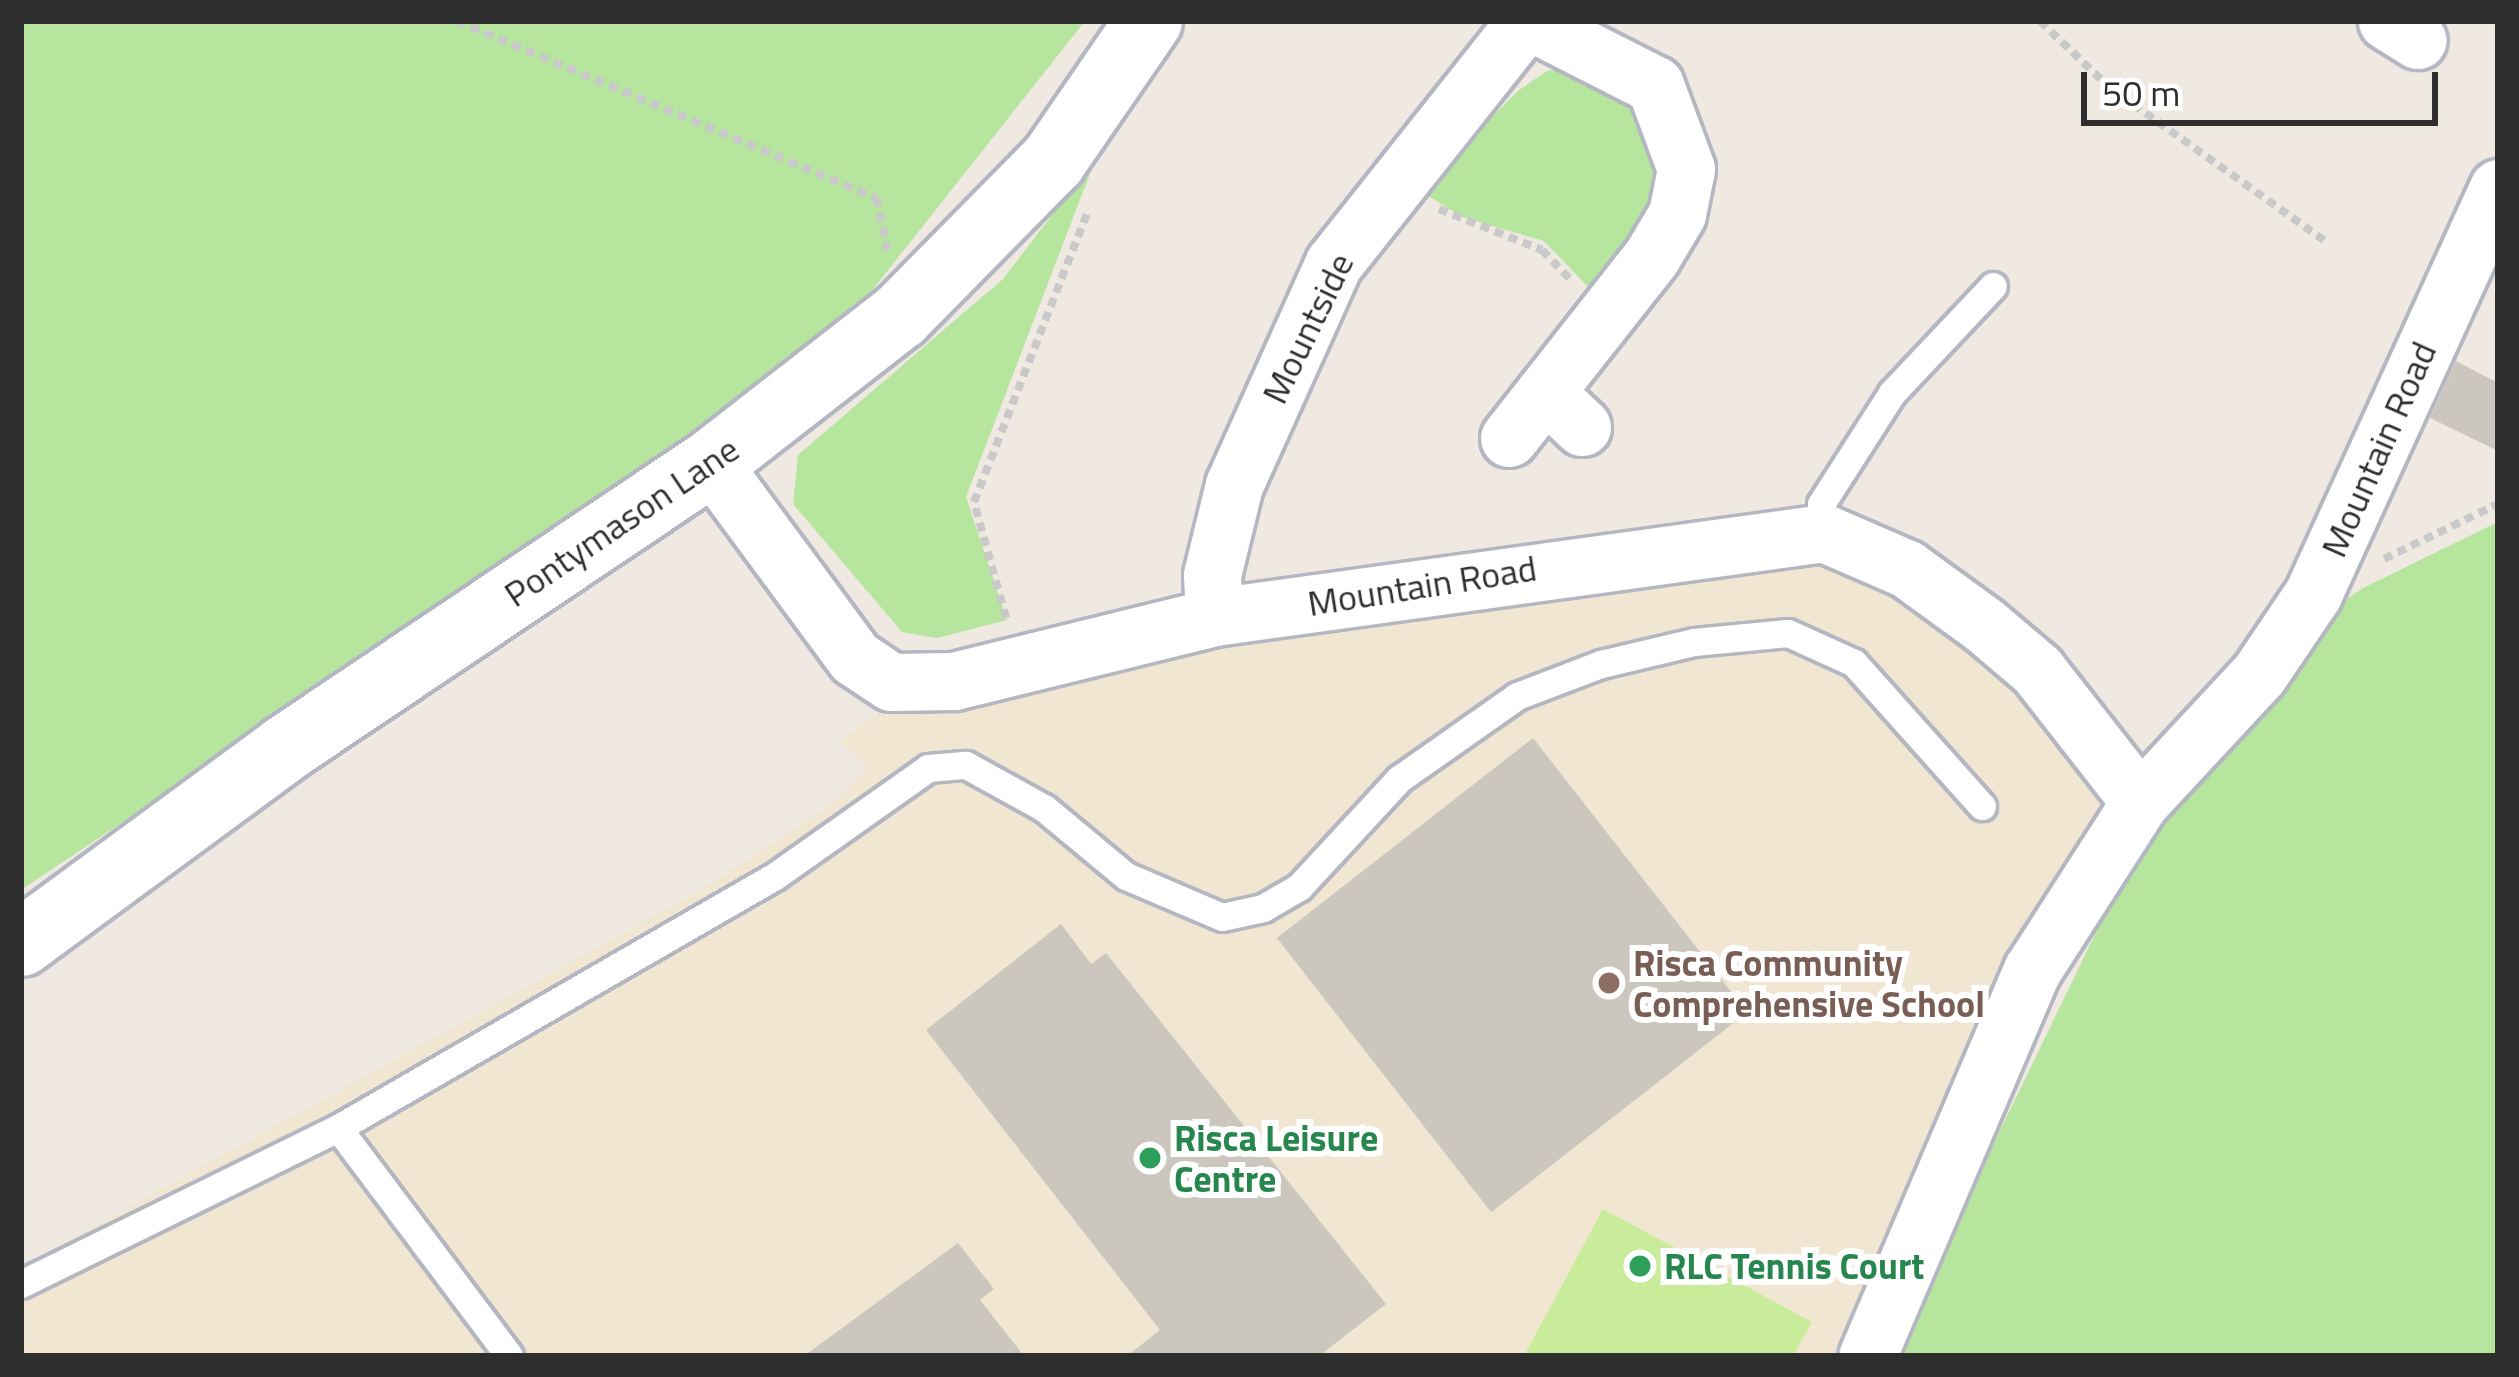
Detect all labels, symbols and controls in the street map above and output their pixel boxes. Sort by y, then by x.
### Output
scale bar [2087,48,2444,122]
text: 50 m [2102,65,2180,120]
street label: Mountside [1252,246,1362,410]
street label: Mountain Road [2311,335,2445,563]
street label: Pontymason Lane [496,427,746,615]
street label: Mountain Road [1304,546,1540,624]
place label: Risca Community Comprehensive School [1633,940,1985,1025]
marker: Risca Community Comprehensive School [1596,970,1622,996]
place label: Risca Leisure Centre [1174,1115,1378,1200]
marker: Risca Leisure Centre [1137,1145,1163,1171]
place label: RLC Tennis Court [1664,1244,1924,1288]
marker: RLC Tennis Court [1627,1253,1653,1279]

